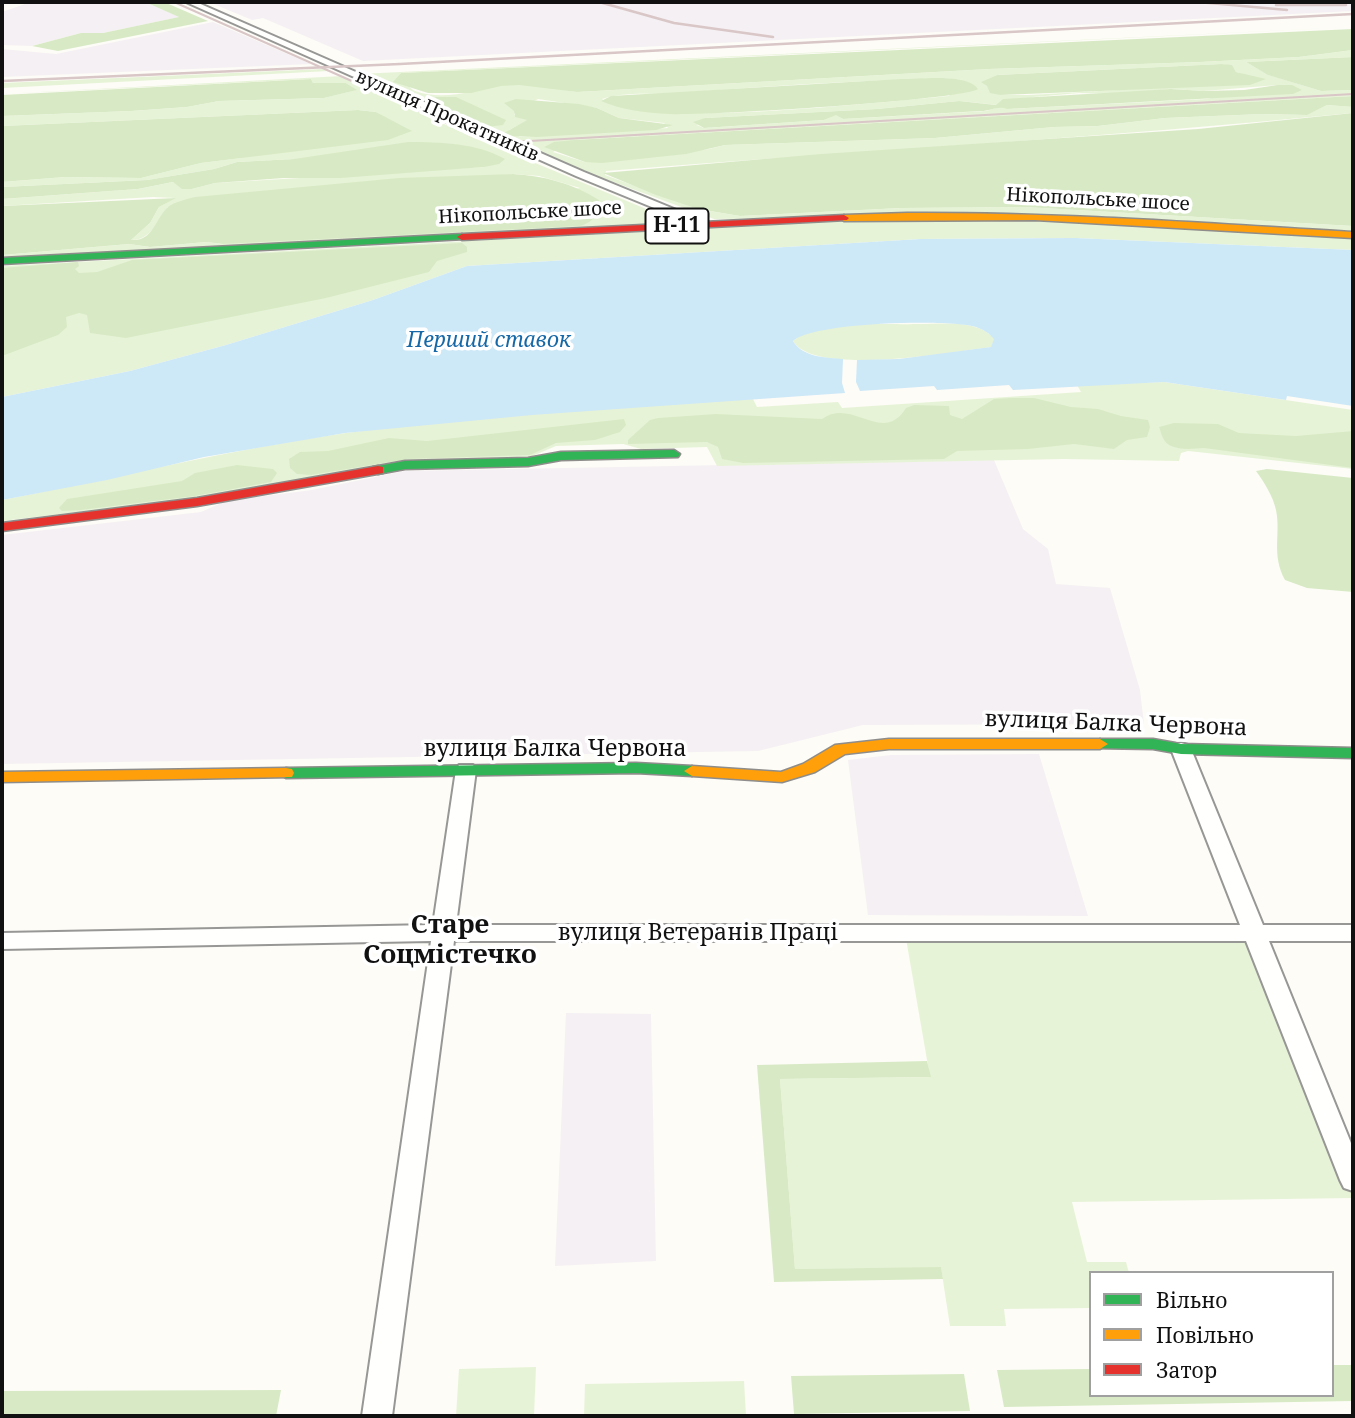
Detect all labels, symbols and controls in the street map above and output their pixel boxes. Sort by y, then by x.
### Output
street label: вулиця Прокатників [352,65,542,167]
street label: Нікопольське шосе [1006,184,1190,216]
street label: Нікопольське шосе [438,197,622,229]
road number: Н-11 [646,208,708,244]
water label: Перший ставок [407,328,571,354]
street label: вулиця Балка Червона [984,706,1248,742]
street label: вулиця Балка Червона [423,735,687,763]
district label: Старе Соцмістечко [363,910,537,972]
street label: вулиця Ветеранів Праці [558,919,838,947]
legend [1089,1271,1334,1397]
text: Вільно [1156,1286,1227,1314]
text: Повільно [1156,1321,1254,1349]
text: Затор [1156,1356,1217,1384]

